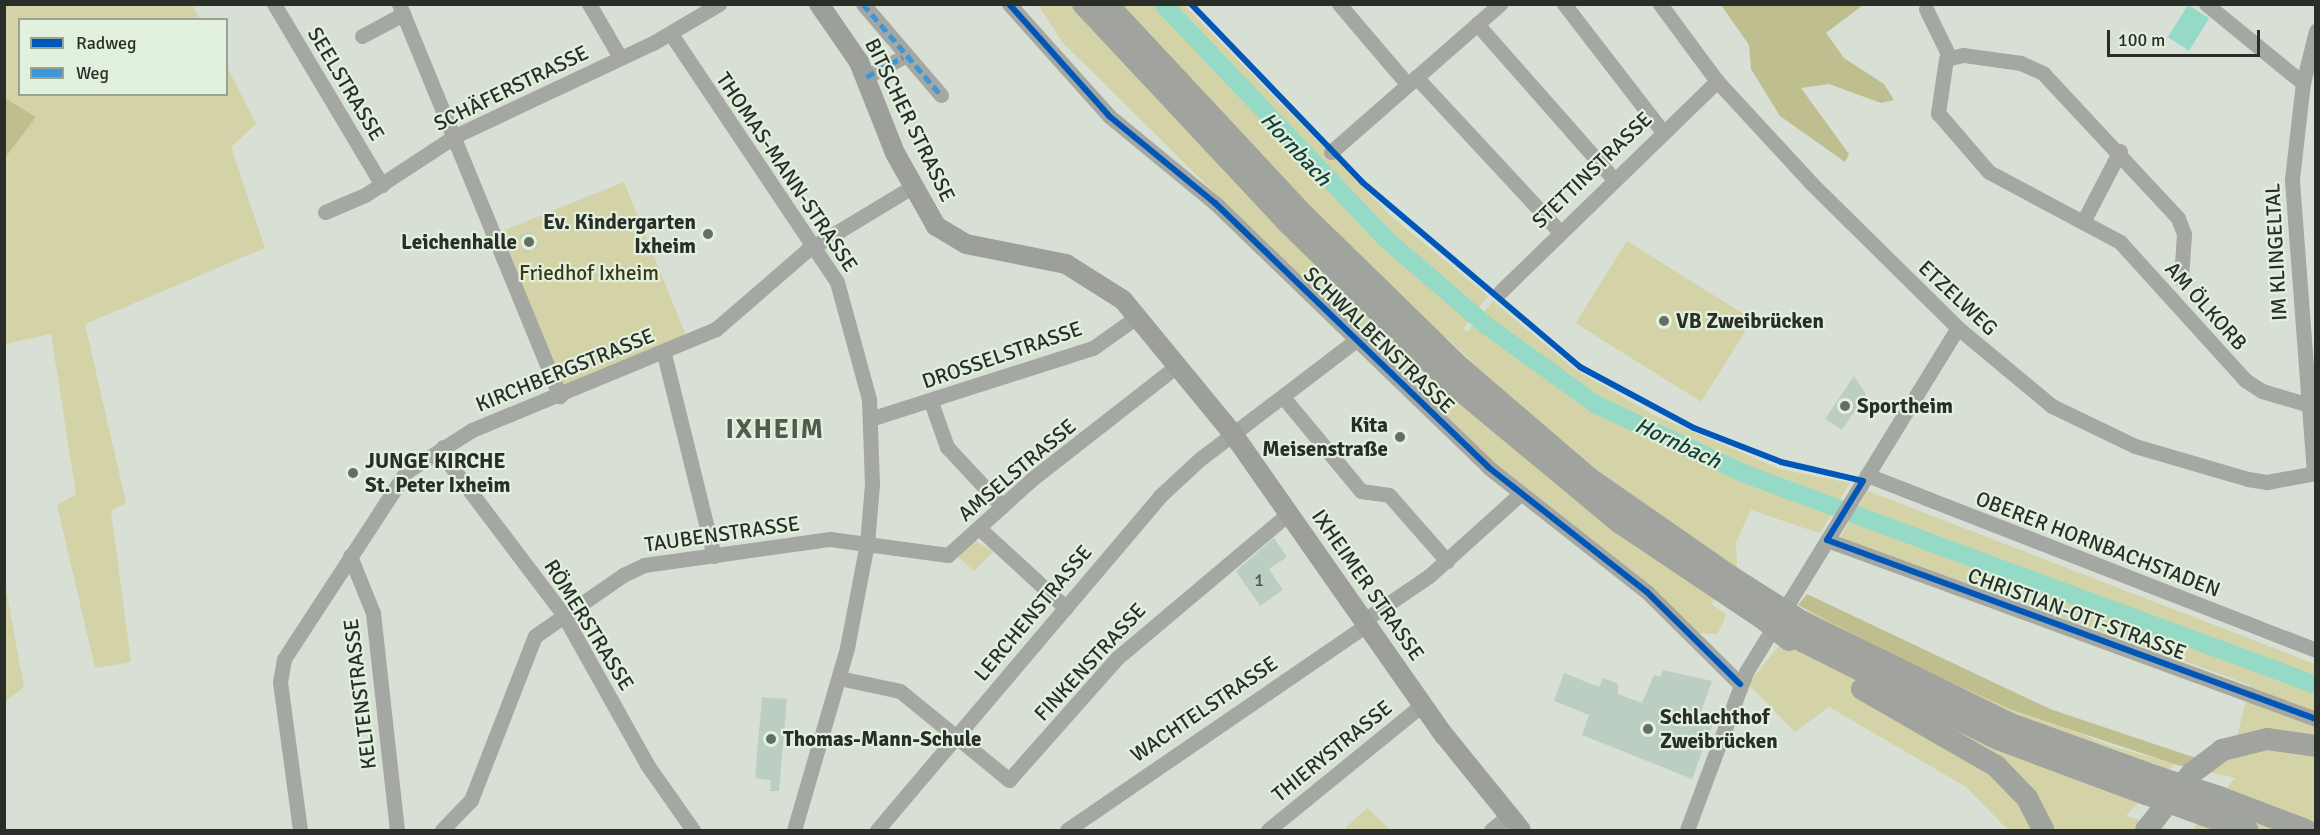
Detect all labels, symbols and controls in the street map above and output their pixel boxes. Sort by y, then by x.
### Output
legend [18,18,228,96]
scale bar [2110,18,2263,56]
street label: SEELSTRASSE [302,23,390,145]
text: 100 m [2118,29,2165,51]
text: Radweg [76,32,137,54]
street label: BITSCHER STRASSE [859,34,961,206]
street label: SCHÄFERSTRASSE [430,40,592,136]
text: Weg [76,62,109,84]
street label: THOMAS-MANN-STRASSE [711,68,863,276]
street label: STETTINSTRASSE [1527,106,1657,234]
water label: Hornbach [1255,107,1337,191]
street label: IM KLINGELTAL [2260,182,2292,322]
place label: Ev. Kindergarten Ixheim [543,209,696,259]
marker: Ev. Kindergarten Ixheim [701,227,715,241]
place label: Leichenhalle [401,229,517,255]
marker: Leichenhalle [522,235,536,249]
street label: ETZELWEG [1913,255,2003,341]
street label: AM ÖLKORB [2160,257,2252,355]
park label: Friedhof Ixheim [519,260,659,286]
street label: SCHWALBENSTRASSE [1298,261,1460,419]
place label: VB Zweibrücken [1676,308,1824,334]
marker: VB Zweibrücken [1657,314,1671,328]
street label: DROSSELSTRASSE [919,316,1085,394]
street label: KIRCHBERGSTRASSE [472,323,658,417]
place label: Sportheim [1857,393,1953,419]
marker: Sportheim [1838,399,1852,413]
place label: Kita Meisenstraße [1262,412,1388,462]
water label: Hornbach [1631,412,1725,474]
street label: AMSELSTRASSE [953,413,1081,527]
district label: IXHEIM [725,414,825,446]
marker: Kita Meisenstraße [1393,430,1407,444]
place label: JUNGE KIRCHE St. Peter Ixheim [365,448,510,498]
marker: JUNGE KIRCHE St. Peter Ixheim [346,466,360,480]
street label: OBERER HORNBACHSTADEN [1972,486,2224,602]
street label: IXHEIMER STRASSE [1306,505,1430,665]
street label: TAUBENSTRASSE [643,511,801,557]
street label: LERCHENSTRASSE [969,540,1097,686]
street label: RÖMERSTRASSE [539,555,639,695]
street label: CHRISTIAN-OTT-STRASSE [1964,563,2190,665]
house number: 1 [1254,569,1264,591]
street label: FINKENSTRASSE [1029,598,1151,726]
street label: KELTENSTRASSE [338,617,382,771]
street label: WACHTELSTRASSE [1126,651,1282,767]
street label: THIERYSTRASSE [1267,695,1397,807]
place label: Schlachthof Zweibrücken [1660,704,1778,754]
marker: Schlachthof Zweibrücken [1641,722,1655,736]
place label: Thomas-Mann-Schule [783,726,982,752]
marker: Thomas-Mann-Schule [764,732,778,746]

